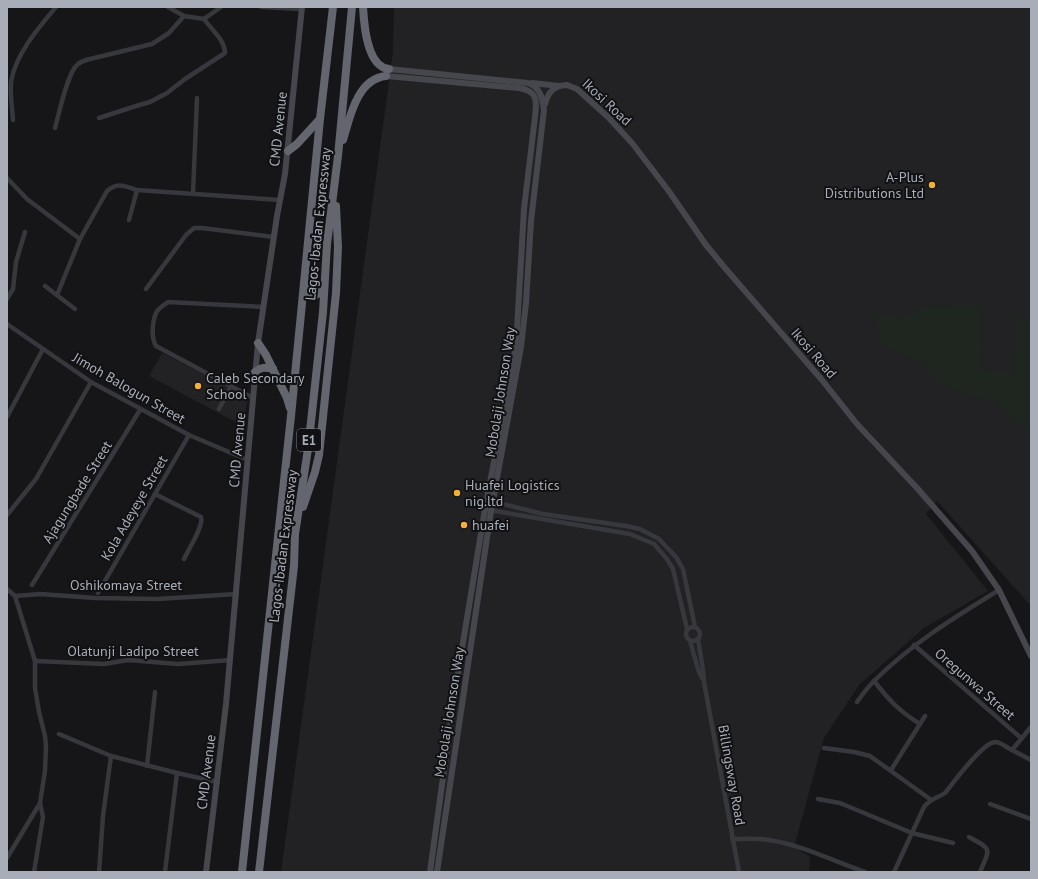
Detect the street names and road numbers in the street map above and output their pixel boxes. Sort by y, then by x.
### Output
street label: Ikosi Road [579,75,635,129]
street label: CMD Avenue [265,91,291,167]
street label: Lagos-Ibadan Expressway [301,146,335,302]
street label: Ikosi Road [787,324,841,382]
street label: Mobolaji Johnson Way [481,325,519,459]
street label: Jimoh Balogun Street [69,348,189,428]
street label: CMD Avenue [225,412,249,488]
road number: E1 [297,429,321,451]
street label: Ajagungbade Street [38,437,116,547]
street label: Kola Adeyeye Street [97,452,172,564]
street label: Lagos-Ibadan Expressway [265,468,301,624]
street label: Oshikomaya Street [70,576,182,594]
street label: Olatunji Ladipo Street [67,642,199,660]
street label: Oregunwa Street [931,644,1019,724]
street label: Mobolaji Johnson Way [430,645,468,779]
street label: Billingsway Road [714,723,750,827]
street label: CMD Avenue [192,734,220,810]

